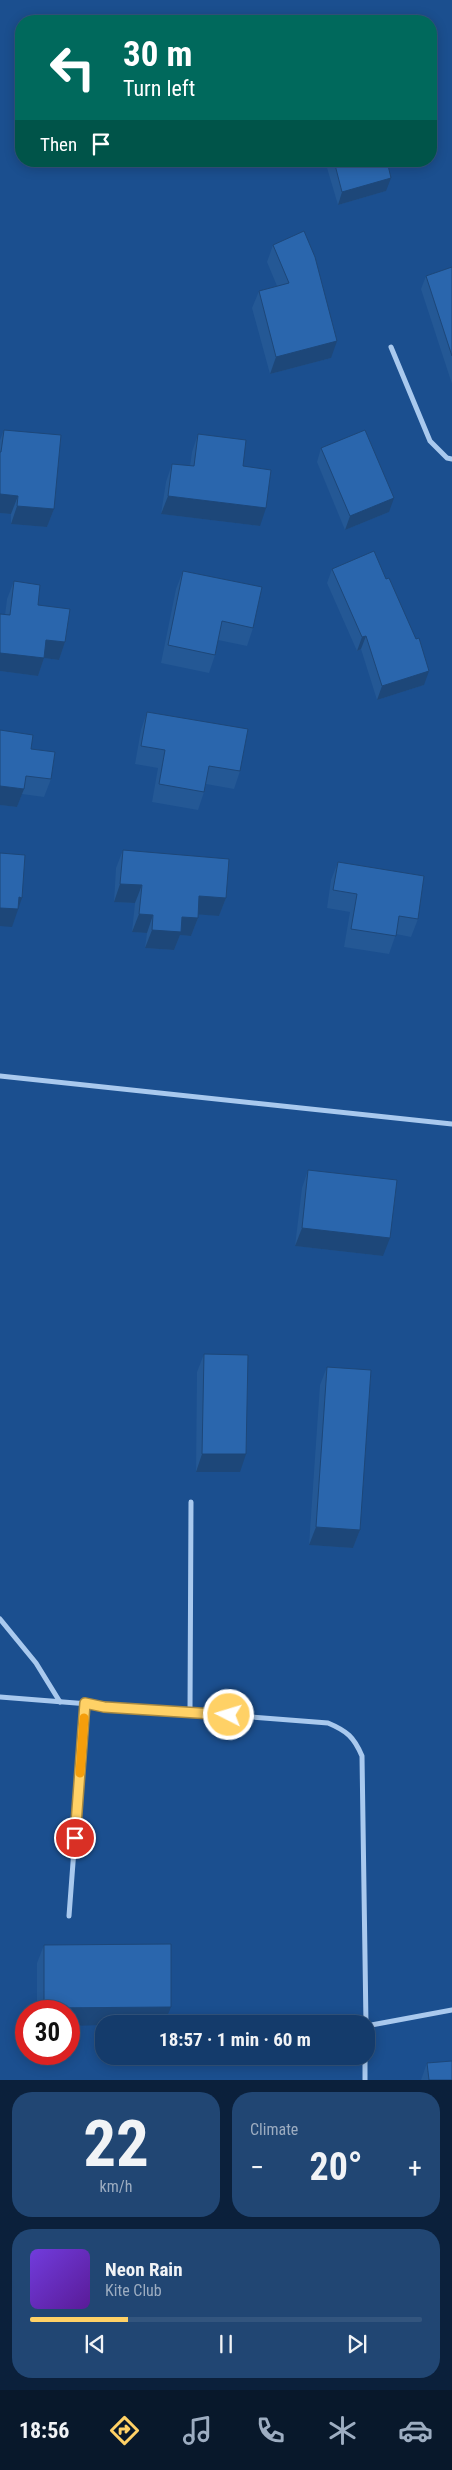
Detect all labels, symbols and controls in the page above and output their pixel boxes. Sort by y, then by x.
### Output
text: 30 m [123,34,192,75]
icon: left [40,35,105,100]
text: Turn left [123,76,195,101]
icon: arrive [87,130,115,158]
text: Then [40,133,77,156]
position arrow [202,1688,254,1740]
pin [54,1817,96,1859]
icon: arrive [61,1824,89,1852]
speed limit sign: 30 [15,2000,80,2065]
text: 18:57 · 1 min · 60 m [159,2028,311,2051]
text: 22 [83,2106,149,2182]
text: Climate [250,2120,298,2139]
text: 20° [309,2145,363,2189]
text: − [250,2151,264,2184]
text: + [408,2151,422,2184]
text: km/h [100,2177,132,2196]
text: Neon Rain [105,2258,183,2281]
text: Kite Club [105,2281,162,2300]
icon: previous [81,2330,109,2358]
icon: pause [212,2330,240,2358]
icon: next [343,2330,371,2358]
icon: directions [107,2413,142,2448]
icon: music [180,2413,215,2448]
icon: phone [253,2413,288,2448]
icon: climate [325,2413,360,2448]
icon: car [398,2413,433,2448]
text: 18:56 [19,2418,69,2443]

